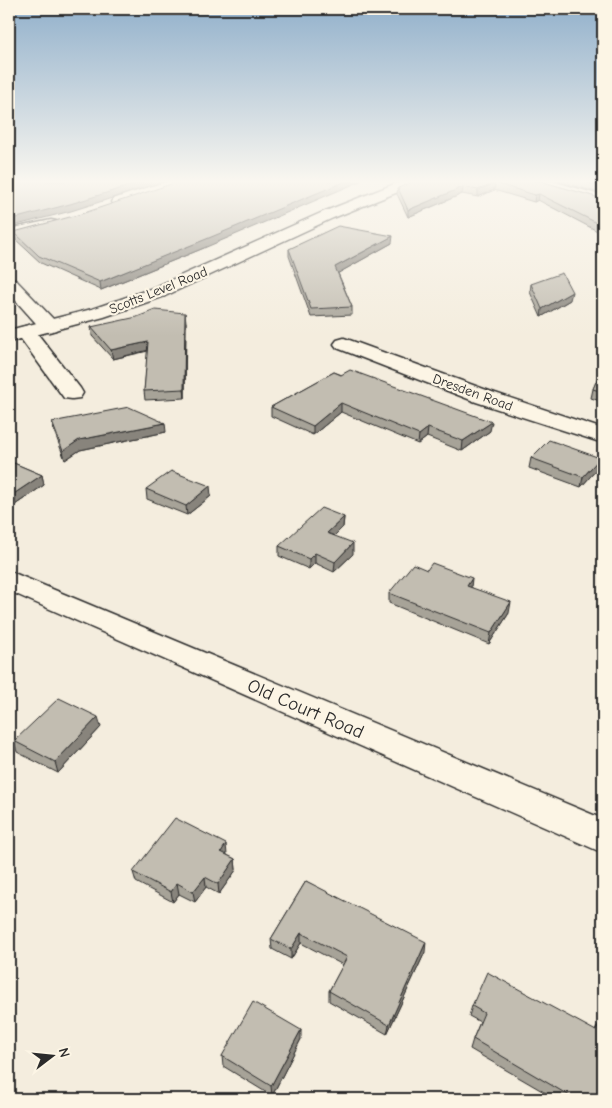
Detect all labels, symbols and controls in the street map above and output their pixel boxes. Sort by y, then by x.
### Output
street label: Scotts Level Road [107,263,210,318]
street label: Dresden Road [430,370,515,415]
street label: Old Court Road [244,674,367,743]
north arrow [28,1030,78,1080]
text: N [55,1046,73,1059]

